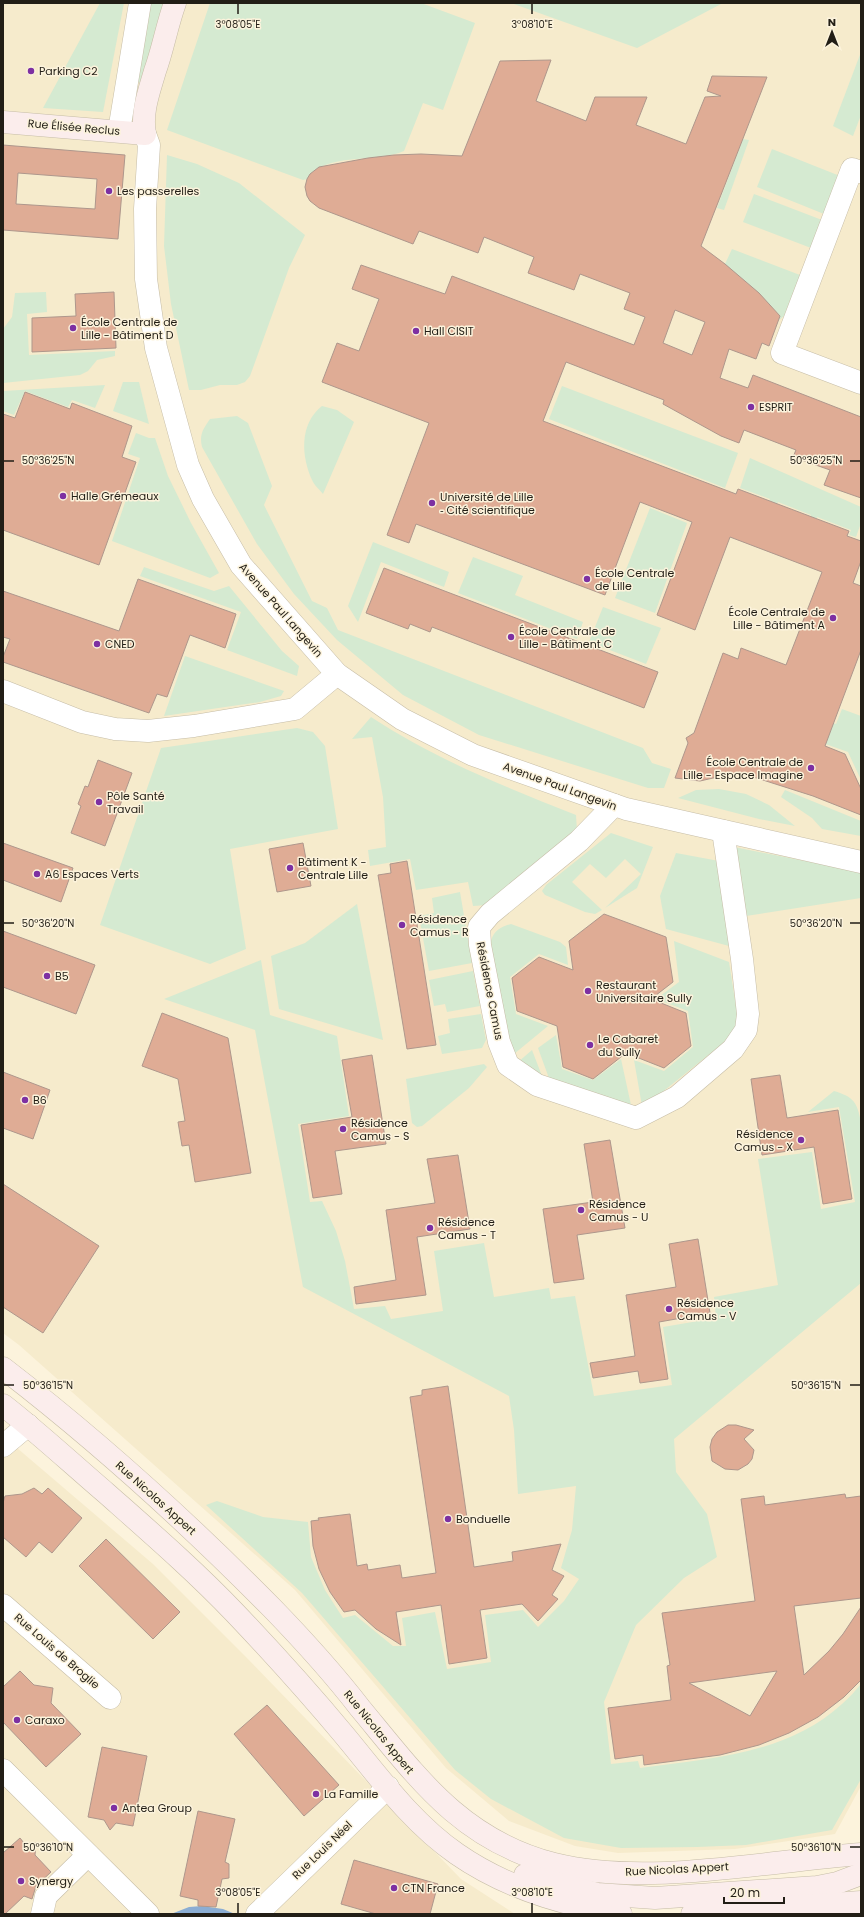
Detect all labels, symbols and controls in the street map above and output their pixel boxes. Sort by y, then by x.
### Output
north arrow [812,12,852,52]
text: N [828,14,836,30]
text: 3°08'05"E [216,17,260,32]
text: 3°08'10"E [511,17,553,32]
place label: Parking C2 [39,63,98,79]
marker: Parking C2 [26,66,36,76]
street label: Rue Élisée Reclus [27,115,121,139]
place label: Les passerelles [117,183,200,199]
marker: Les passerelles [104,186,114,196]
place label: École Centrale de Lille - Bâtiment D [81,314,178,343]
marker: École Centrale de Lille - Bâtiment D [68,323,78,333]
place label: Hall CISIT [424,323,474,339]
marker: Hall CISIT [411,326,421,336]
place label: ESPRIT [759,399,793,415]
marker: ESPRIT [746,402,756,412]
text: 50°36'25"N [22,453,74,468]
text: 50°36'25"N [790,453,842,468]
place label: Halle Grémeaux [71,488,159,504]
place label: Université de Lille ‐ Cité scientifique [440,489,535,518]
marker: Halle Grémeaux [58,491,68,501]
marker: Université de Lille ‐ Cité scientifique [427,498,437,508]
street label: Avenue Paul Langevin [236,559,326,661]
place label: École Centrale de Lille [595,565,674,594]
marker: École Centrale de Lille [582,574,592,584]
place label: École Centrale de Lille - Bâtiment A [729,604,826,633]
marker: École Centrale de Lille - Bâtiment A [828,613,838,623]
place label: École Centrale de Lille - Bâtiment C [519,623,616,652]
marker: École Centrale de Lille - Bâtiment C [506,632,516,642]
place label: CNED [105,636,135,652]
marker: CNED [92,639,102,649]
place label: École Centrale de Lille - Espace Imagine [683,754,803,783]
street label: Avenue Paul Langevin [501,758,619,814]
marker: École Centrale de Lille - Espace Imagine [806,763,816,773]
place label: Pôle Santé Travail [107,788,165,817]
marker: Pôle Santé Travail [94,797,104,807]
place label: Bâtiment K - Centrale Lille [298,854,368,883]
marker: Bâtiment K - Centrale Lille [285,863,295,873]
place label: A6 Espaces Verts [45,866,139,882]
marker: A6 Espaces Verts [32,869,42,879]
place label: Résidence Camus - R [410,911,469,940]
text: 50°36'20"N [22,916,74,931]
text: 50°36'20"N [790,916,842,931]
marker: Résidence Camus - R [397,920,407,930]
street label: Résidence Camus [473,941,507,1042]
place label: B5 [55,968,69,984]
marker: B5 [42,971,52,981]
place label: Restaurant Universitaire Sully [596,977,693,1006]
marker: Restaurant Universitaire Sully [583,986,593,996]
place label: Le Cabaret du Sully [598,1031,658,1060]
marker: Le Cabaret du Sully [585,1040,595,1050]
place label: B6 [33,1092,47,1108]
marker: B6 [20,1095,30,1105]
place label: Résidence Camus - S [351,1115,409,1144]
marker: Résidence Camus - S [338,1124,348,1134]
place label: Résidence Camus - X [734,1126,793,1155]
marker: Résidence Camus - X [796,1135,806,1145]
place label: Résidence Camus - U [589,1196,648,1225]
marker: Résidence Camus - U [576,1205,586,1215]
place label: Résidence Camus - T [438,1214,496,1243]
marker: Résidence Camus - T [425,1223,435,1233]
place label: Résidence Camus - V [677,1295,737,1324]
marker: Résidence Camus - V [664,1304,674,1314]
text: 50°36'15"N [23,1378,73,1393]
text: 50°36'15"N [791,1378,841,1393]
street label: Rue Nicolas Appert [112,1457,200,1539]
place label: Bonduelle [456,1511,511,1527]
marker: Bonduelle [443,1514,453,1524]
street label: Rue Louis de Broglie [11,1609,103,1693]
street label: Rue Nicolas Appert [340,1687,418,1777]
place label: Caraxo [25,1712,65,1728]
marker: Caraxo [12,1715,22,1725]
place label: La Famille [324,1786,379,1802]
marker: La Famille [311,1789,321,1799]
place label: Antea Group [122,1800,192,1816]
marker: Antea Group [109,1803,119,1813]
street label: Rue Louis Néel [288,1817,356,1883]
text: 50°36'10"N [23,1840,73,1855]
text: 50°36'10"N [791,1840,841,1855]
street label: Rue Nicolas Appert [625,1858,729,1880]
place label: Synergy [29,1873,74,1889]
marker: Synergy [16,1876,26,1886]
scale bar [724,1879,784,1905]
place label: CTN France [402,1880,465,1896]
marker: CTN France [389,1883,399,1893]
text: 20 m [730,1884,760,1901]
text: 3°08'05"E [216,1885,260,1900]
text: 3°08'10"E [511,1885,553,1900]

